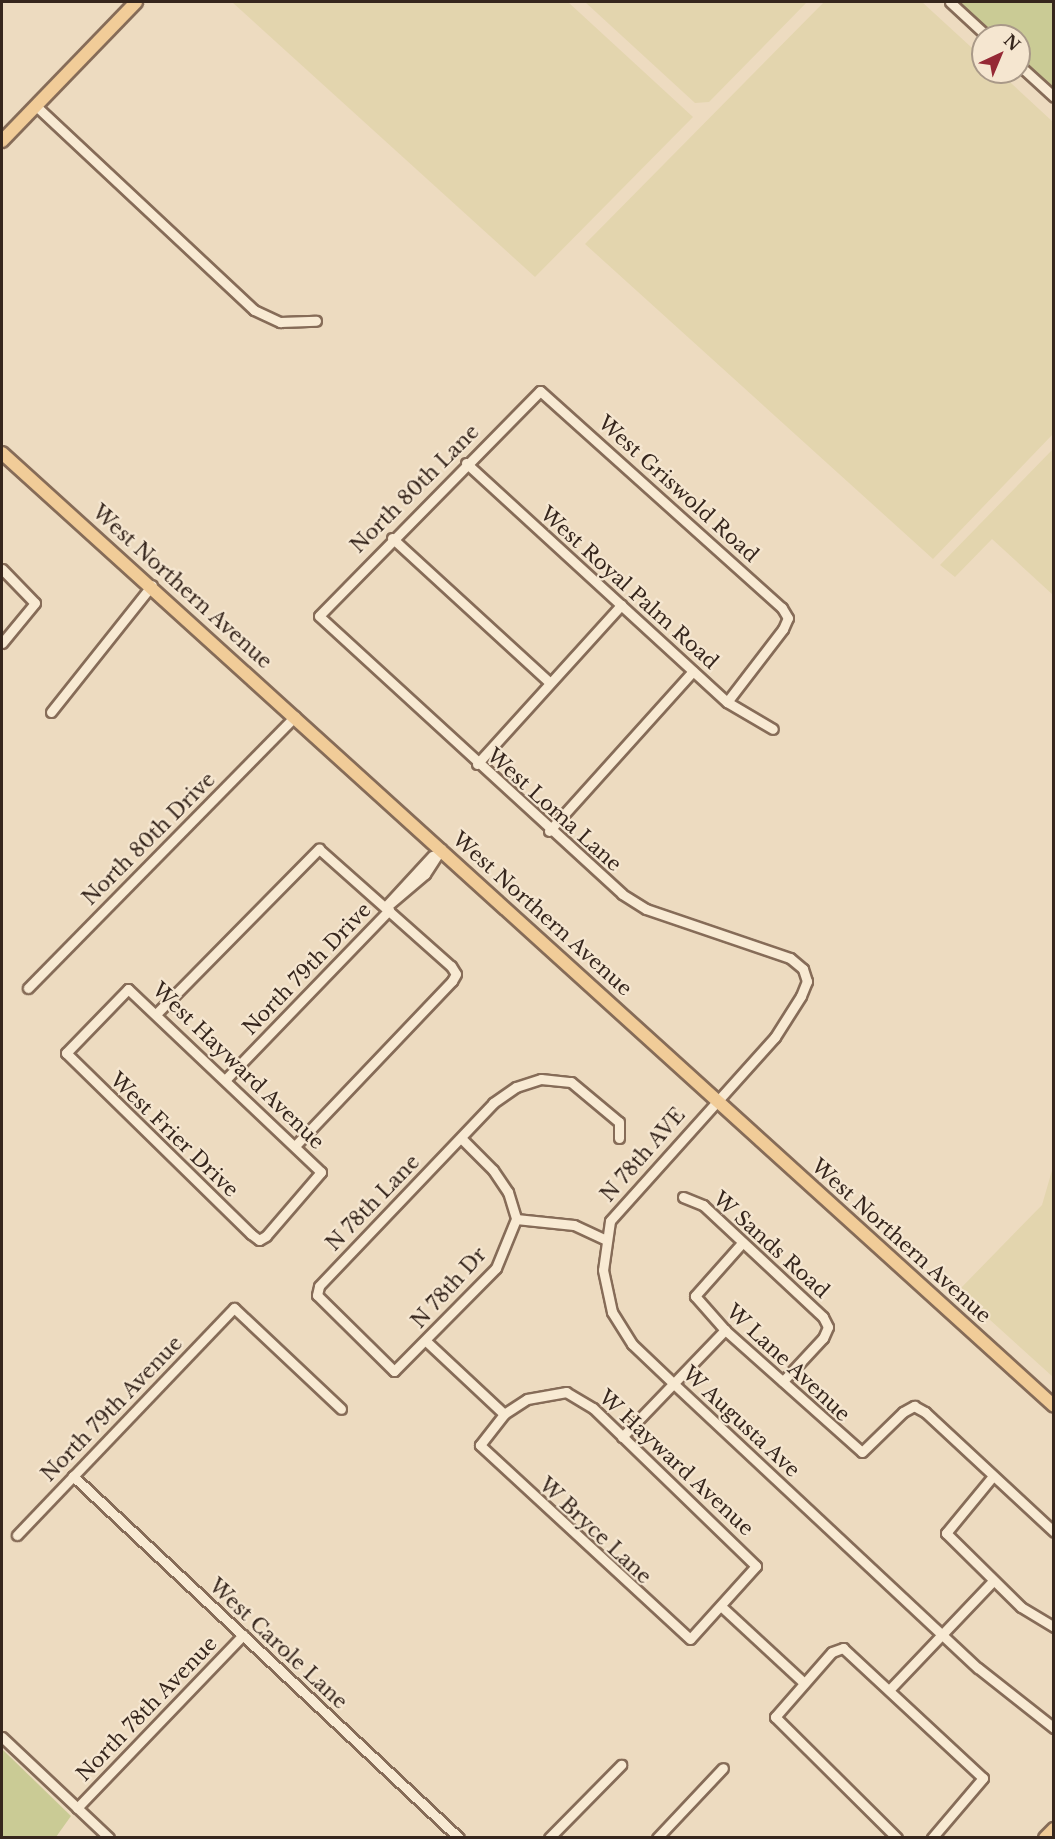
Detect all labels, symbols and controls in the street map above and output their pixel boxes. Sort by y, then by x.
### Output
north arrow [971,24,1031,84]
text: N [1000,30,1024,55]
street label: West Griswold Road [593,411,763,567]
street label: North 80th Lane [346,420,484,558]
street label: West Northern Avenue [87,500,277,674]
street label: West Royal Palm Road [535,502,723,674]
street label: West Loma Lane [482,743,626,877]
street label: North 80th Drive [78,768,220,910]
street label: West Northern Avenue [447,827,637,1001]
street label: North 79th Drive [238,898,376,1040]
street label: West Hayward Avenue [147,977,329,1155]
street label: West Frier Drive [105,1068,243,1202]
street label: N 78th AVE [596,1103,690,1207]
street label: N 78th Lane [321,1150,425,1256]
street label: West Northern Avenue [806,1154,996,1328]
street label: W Sands Road [708,1186,834,1304]
street label: N 78th Dr [407,1243,491,1333]
street label: W Lane Avenue [721,1299,855,1427]
street label: North 79th Avenue [36,1331,188,1487]
street label: W Augusta Ave [676,1361,806,1483]
street label: W Hayward Avenue [593,1385,759,1541]
street label: W Bryce Lane [534,1473,656,1589]
street label: West Carole Lane [204,1574,352,1714]
street label: North 78th Avenue [72,1631,222,1787]

